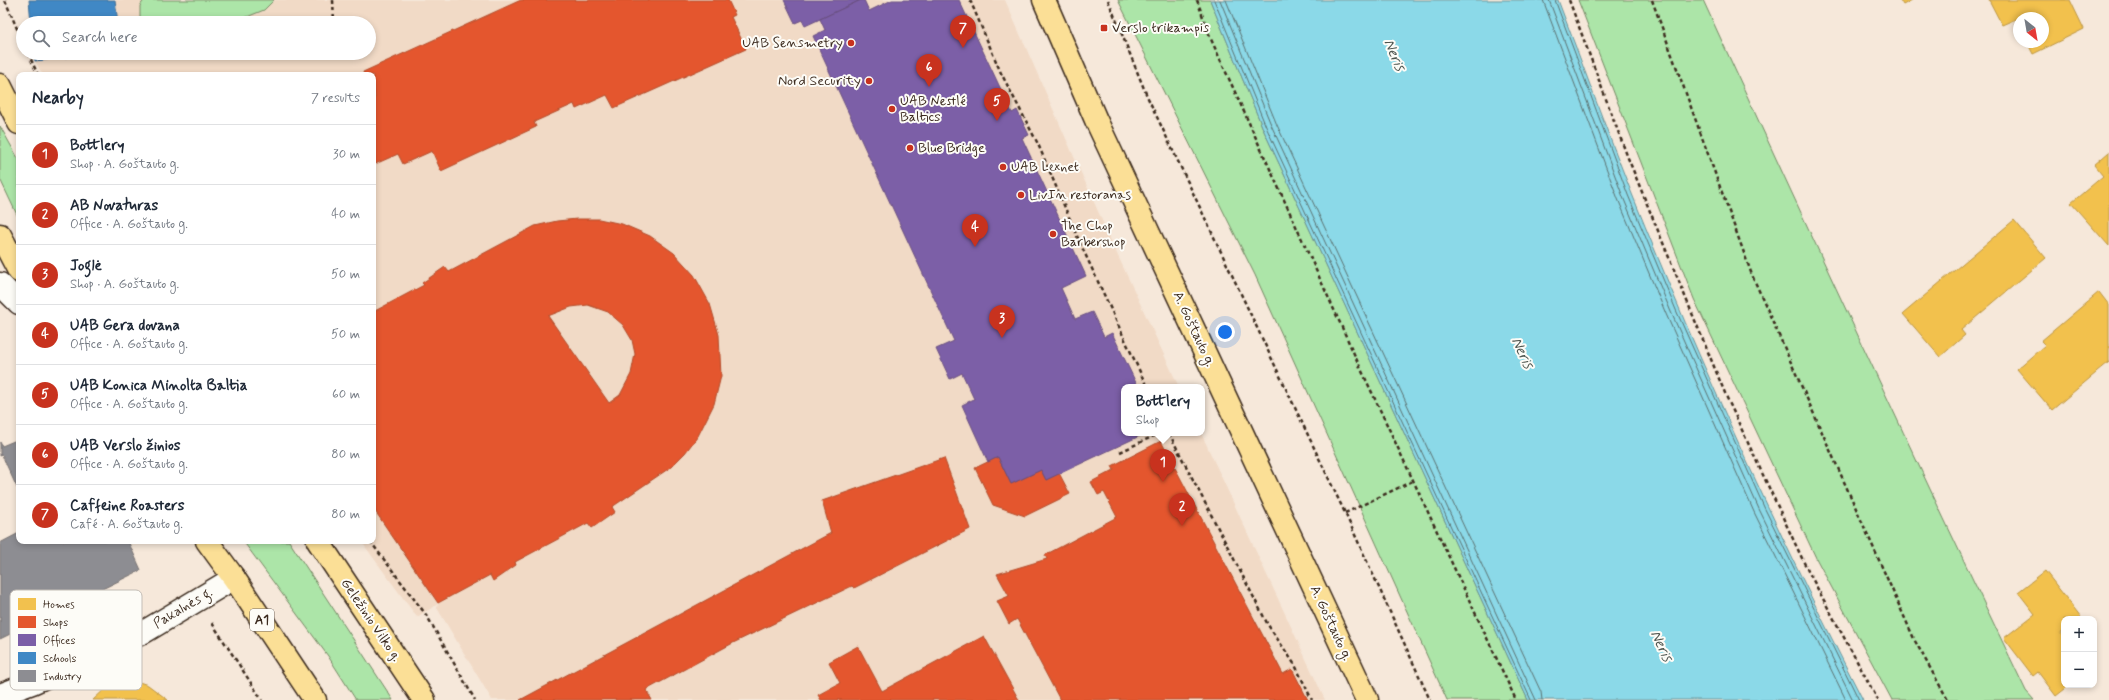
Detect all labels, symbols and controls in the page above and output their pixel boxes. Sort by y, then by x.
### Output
north arrow [2013,12,2049,48]
pin: 7 [950,15,976,48]
search box [16,16,376,60]
place label: Verslo trikampis [1112,19,1209,37]
marker: Verslo trikampis [1099,23,1109,33]
icon: search [30,27,52,49]
text: Search here [62,28,138,48]
place label: UAB Sensmetry [742,34,843,52]
water label: Neris [1378,36,1410,75]
marker: UAB Sensmetry [846,38,856,48]
pin: 6 [916,54,942,87]
place label: Nord Security [778,72,861,90]
marker: Nord Security [864,76,874,86]
text: Nearby [32,87,84,109]
pin: 5 [984,88,1010,121]
text: 7 results [311,90,360,107]
place label: UAB Nestlé Baltics [900,92,966,126]
marker: UAB Nestlé Baltics [887,104,897,114]
text: Bottlery [70,136,125,156]
place label: Blue Bridge [918,139,985,157]
marker: Blue Bridge [905,143,915,153]
text: 1 [42,146,48,163]
text: 30 m [333,146,360,163]
text: Shop · A. Goštauto g. [70,156,179,173]
place label: UAB Lexnet [1011,158,1079,176]
marker: UAB Lexnet [998,162,1008,172]
place label: LivIn restoranas [1029,186,1131,204]
marker: LivIn restoranas [1016,190,1026,200]
text: AB Novaturas [70,196,158,216]
text: 2 [42,206,48,223]
text: 40 m [331,206,360,223]
pin: 4 [962,214,988,247]
text: Office · A. Goštauto g. [70,216,188,233]
place label: The Chop Barbershop [1061,217,1126,251]
marker: The Chop Barbershop [1048,229,1058,239]
text: Joglė [70,256,102,276]
text: 3 [42,266,48,283]
text: 50 m [331,266,360,283]
text: Shop · A. Goštauto g. [70,276,179,293]
street label: A. Goštauto g. [1168,288,1219,370]
pin: 3 [989,305,1015,338]
text: UAB Gera dovana [70,316,180,336]
your location [1215,322,1235,342]
text: 4 [41,326,49,343]
text: 50 m [331,326,360,343]
water label: Neris [1506,334,1538,373]
text: Office · A. Goštauto g. [70,336,188,353]
text: UAB Konica Minolta Baltia [70,376,247,396]
popup [1121,384,1205,436]
text: 5 [41,386,49,403]
text: 60 m [332,386,360,403]
text: Bottlery [1136,392,1190,412]
text: Office · A. Goštauto g. [70,396,188,413]
text: Shop [1136,412,1160,429]
text: UAB Verslo žinios [70,436,181,456]
text: 6 [42,446,48,463]
text: 80 m [331,446,360,463]
pin: 1 [1150,449,1176,482]
text: Office · A. Goštauto g. [70,456,188,473]
pin: 2 [1169,493,1195,526]
text: Caffeine Roasters [70,496,184,516]
text: 7 [41,506,49,523]
text: 80 m [331,506,360,523]
text: Café · A. Goštauto g. [70,516,183,533]
street label: Geležinio Vilko g. [337,575,406,665]
street label: A. Goštauto g. [1305,582,1356,664]
street label: Pakalnės g. [150,583,217,634]
legend [10,590,142,690]
text: Homes [43,598,75,612]
road number: A1 [250,609,274,631]
text: Shops [43,616,68,630]
map controls [2061,616,2097,688]
button: + [2061,616,2097,652]
water label: Neris [1645,627,1677,666]
text: Offices [43,634,75,648]
text: Schools [43,652,77,666]
button: − [2061,652,2097,688]
text: Industry [43,670,82,684]

